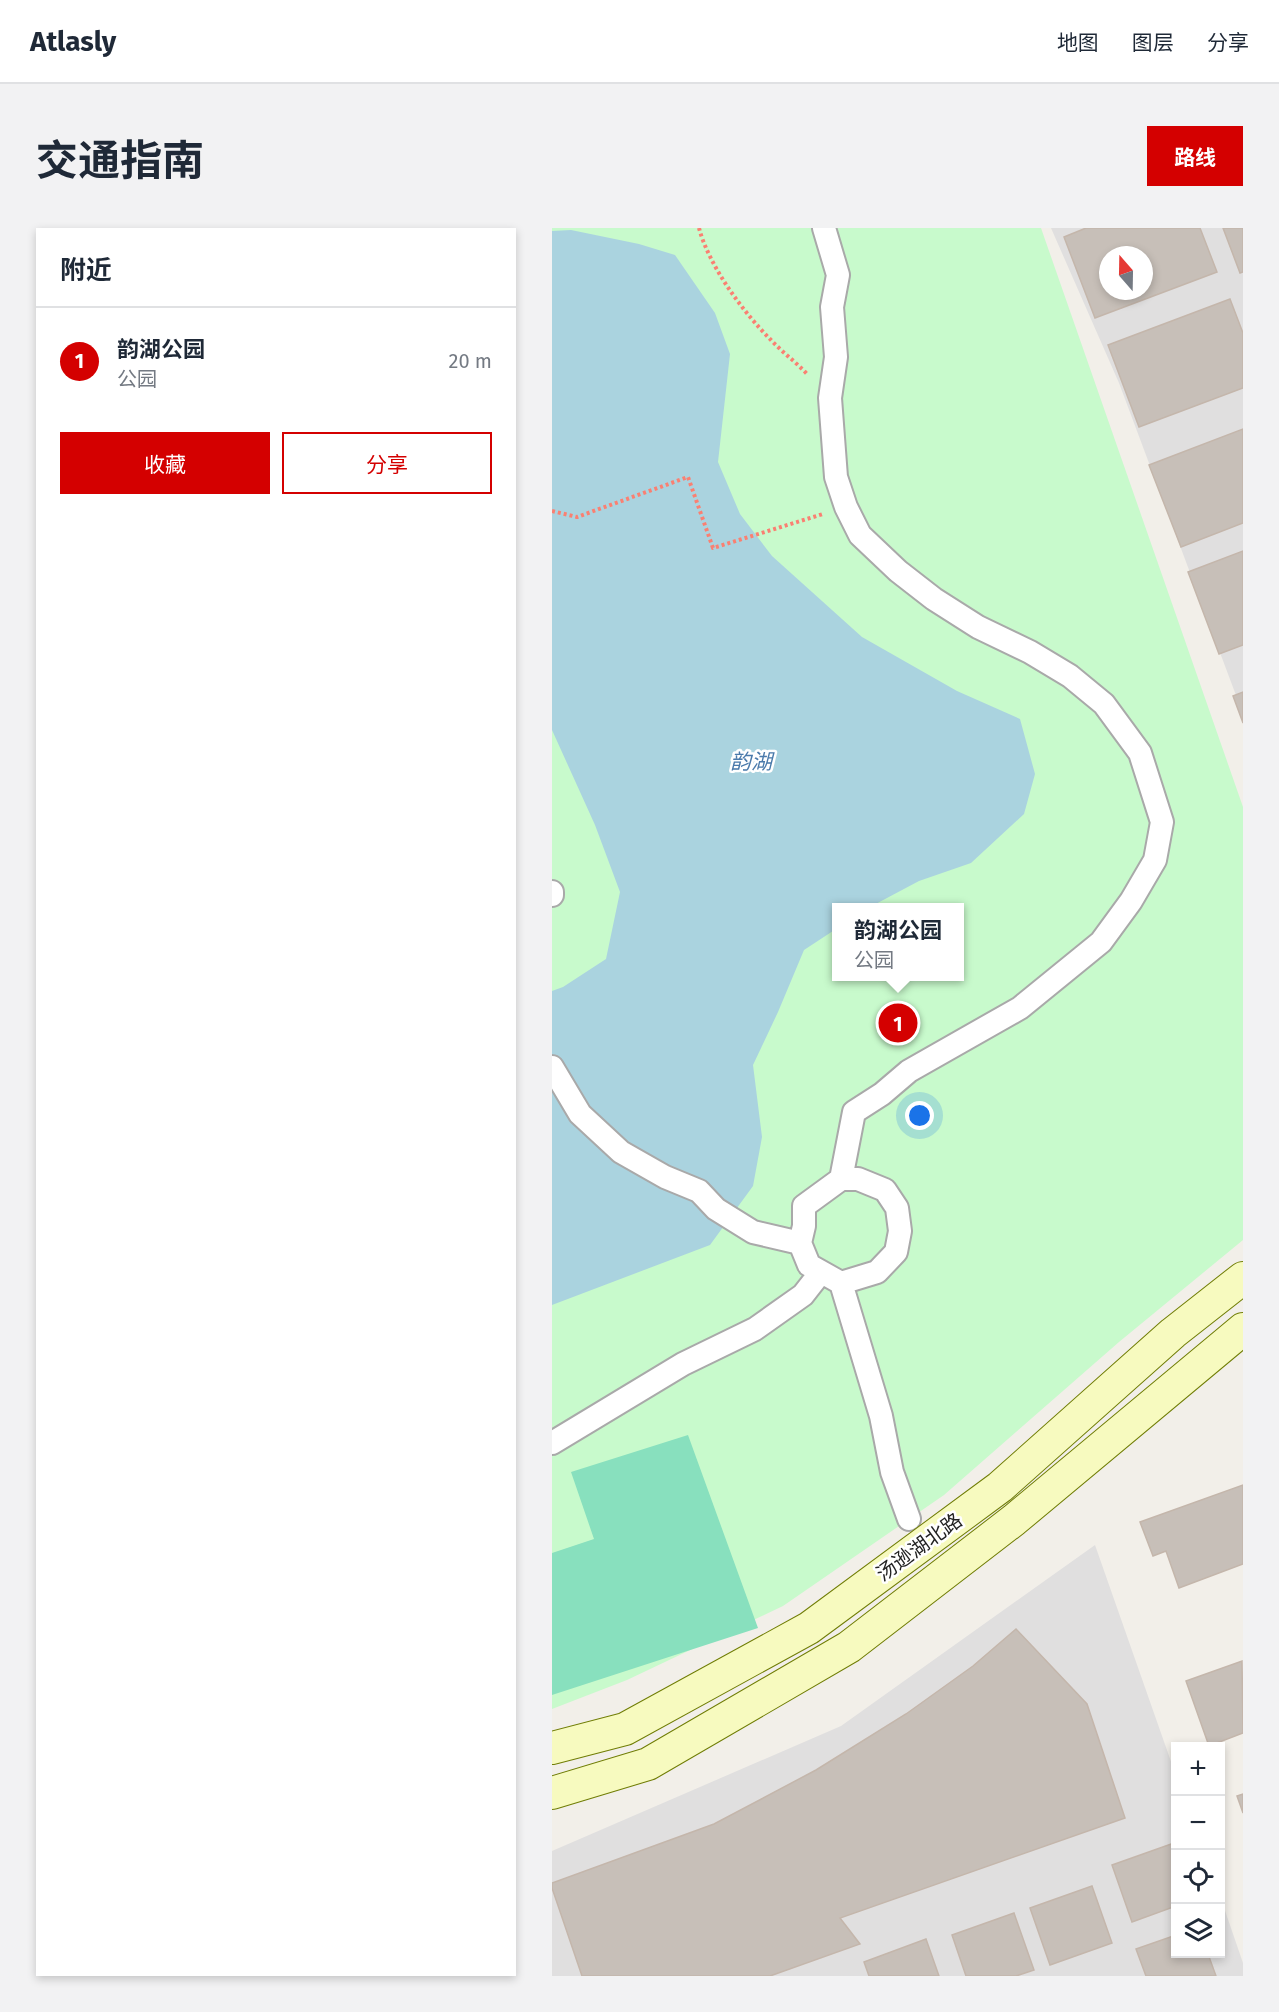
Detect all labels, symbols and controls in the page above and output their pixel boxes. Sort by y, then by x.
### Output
text: Atlasly [30,25,116,58]
text: 地图 [1057,30,1099,56]
text: 图层 [1132,30,1174,56]
text: 分享 [1207,30,1249,56]
button: 路线 [1147,126,1243,186]
text: 交通指南 [36,136,204,186]
north arrow [1099,246,1153,300]
text: 附近 [60,255,112,286]
text: 韵湖公园 [117,336,205,363]
text: 1 [75,349,84,373]
text: 20 m [449,349,492,373]
text: 公园 [117,367,157,391]
button: 收藏 [60,432,270,494]
button: 分享 [282,432,492,494]
water label: 韵湖 [730,749,775,775]
popup [832,903,964,981]
text: 韵湖公园 [854,917,942,944]
text: 公园 [854,948,894,972]
pin: 1 [878,1000,918,1046]
your location [905,1101,934,1130]
street label: 汤逊湖北路 [871,1508,967,1586]
map controls [1171,1742,1225,1958]
button: + [1171,1742,1225,1796]
button: − [1171,1796,1225,1850]
button: locate [1171,1850,1225,1904]
button: layers [1171,1904,1225,1958]

